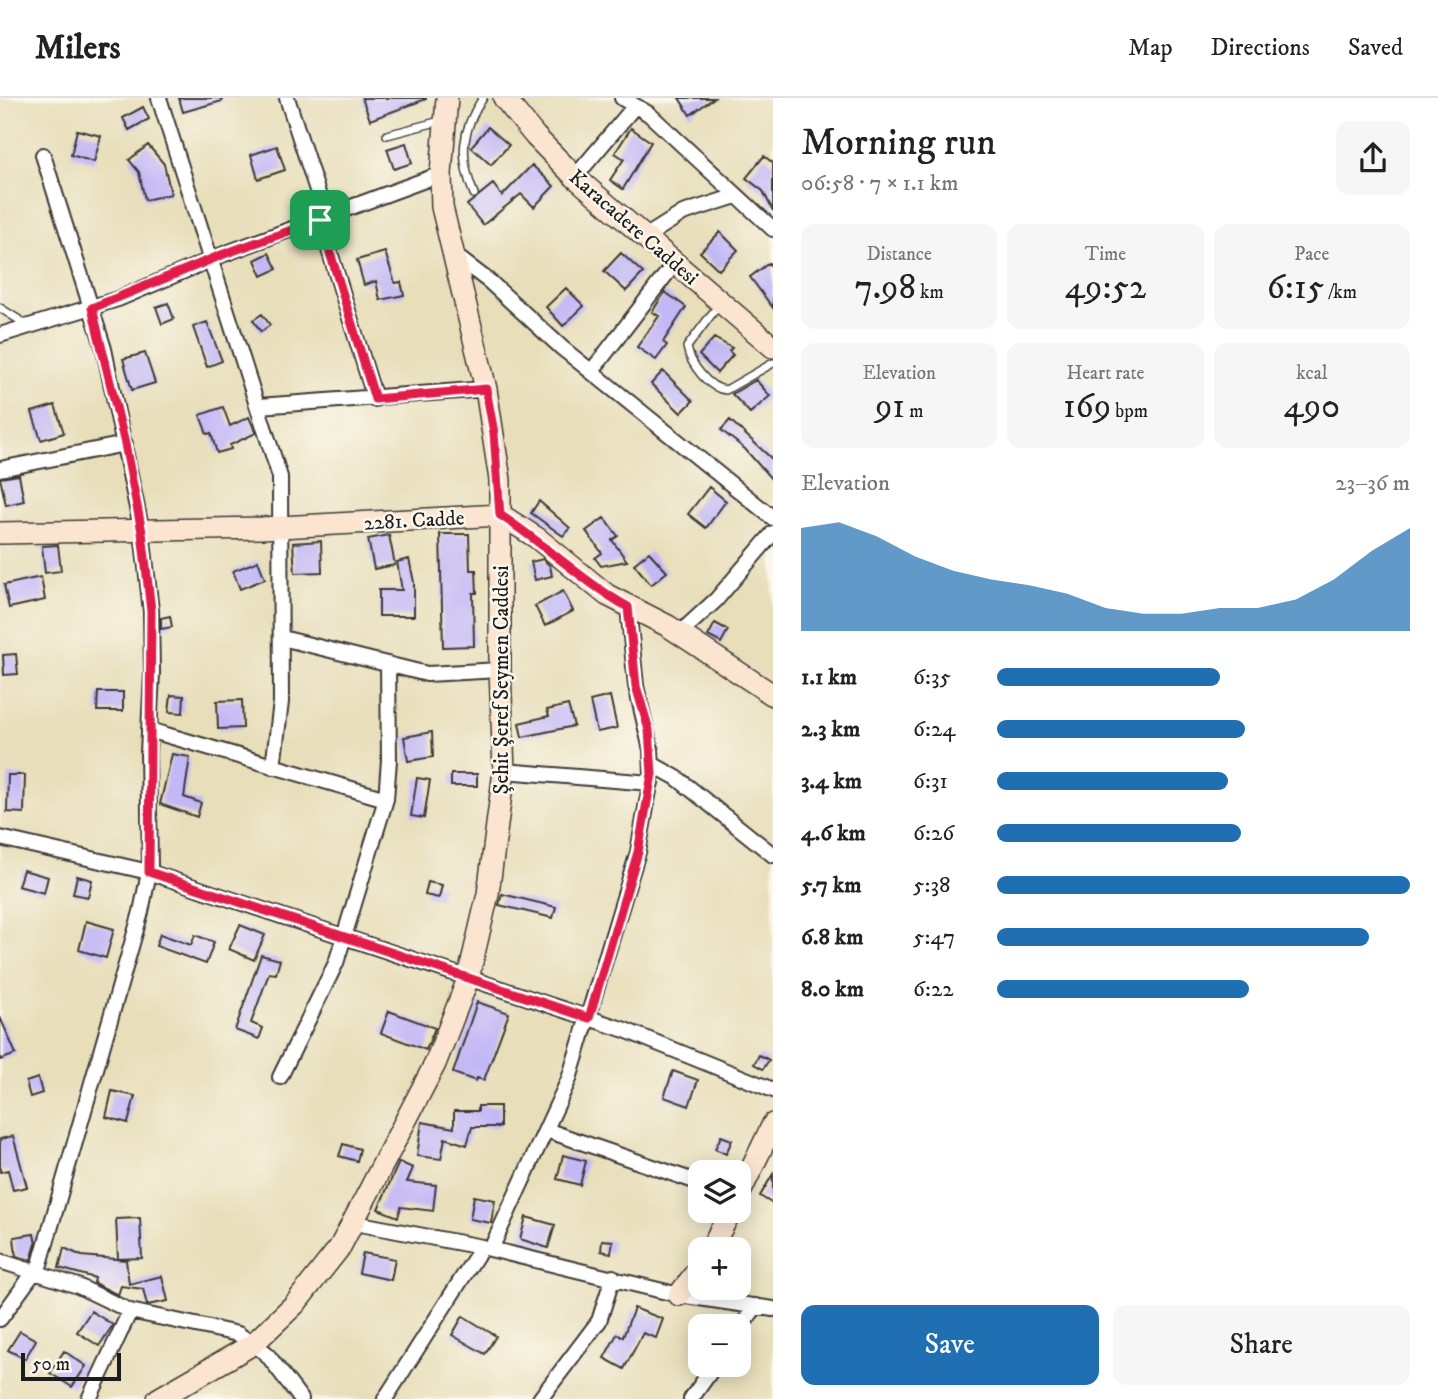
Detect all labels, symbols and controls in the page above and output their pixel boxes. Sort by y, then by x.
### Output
text: Milers [35,28,120,69]
text: Map [1128,33,1173,63]
text: Directions [1211,33,1310,63]
text: Saved [1348,33,1403,63]
text: Morning run [801,119,996,167]
button: share [1336,121,1410,195]
street label: Karacadere Caddesi [563,164,704,291]
text: 06:58 · 7 × 1.1 km [801,169,959,198]
pin [290,190,350,250]
icon: arrive [301,201,339,239]
text: Distance [866,243,932,266]
text: Time [1085,243,1126,266]
text: Pace [1294,243,1329,266]
text: 7.98 [855,266,916,310]
text: 49:52 [1065,266,1146,310]
text: 6:15 [1267,266,1324,310]
text: km [916,281,944,304]
text: /km [1324,281,1357,304]
text: Elevation [862,362,936,385]
text: Heart rate [1067,362,1144,385]
text: kcal [1296,362,1327,385]
text: 91 [875,385,905,429]
text: 169 [1063,385,1111,429]
text: 490 [1284,385,1340,429]
text: m [905,400,923,423]
text: bpm [1111,400,1148,423]
text: Elevation [801,469,890,498]
text: 23–36 m [1335,469,1410,498]
street label: 2281. Cadde [363,505,465,537]
street label: Şehit Şeref Seymen Caddesi [489,565,515,795]
text: 1.1 km [801,663,857,692]
text: 6:35 [913,663,951,692]
text: 2.3 km [801,715,860,744]
text: 6:24 [913,715,956,744]
text: 3.4 km [801,767,862,796]
text: 6:31 [913,767,948,796]
text: 4.6 km [801,819,866,848]
text: 6:26 [913,819,954,848]
text: 5.7 km [801,871,862,900]
text: 5:38 [913,871,951,900]
text: 6.8 km [801,923,864,952]
text: 5:47 [913,923,955,952]
text: 8.0 km [801,975,864,1004]
text: 6:22 [913,975,954,1004]
map controls [688,1160,751,1377]
button: layers [688,1160,751,1223]
button: + [688,1237,751,1300]
button: Save [801,1305,1099,1385]
button: Share [1113,1305,1410,1385]
button: − [688,1314,751,1377]
scale bar [21,1350,121,1382]
text: 50 m [32,1353,70,1376]

